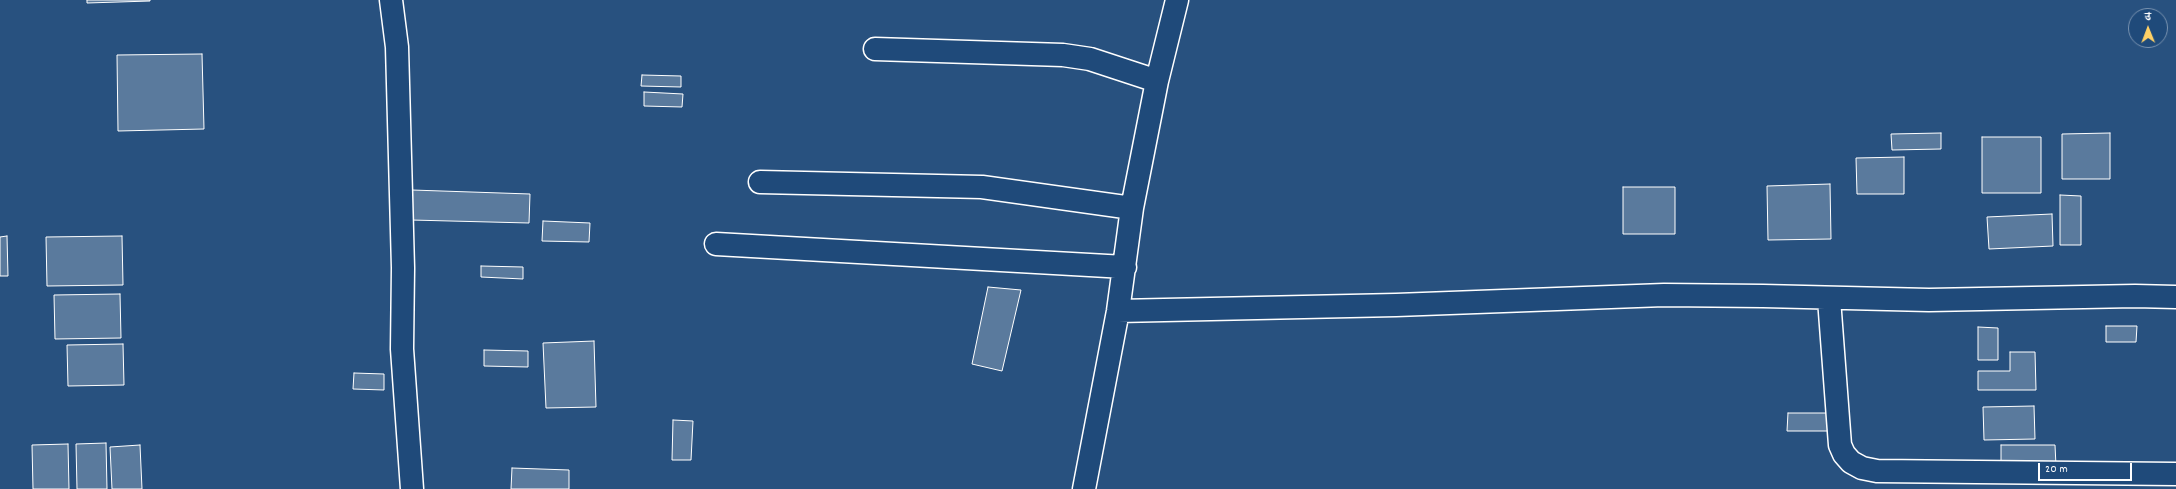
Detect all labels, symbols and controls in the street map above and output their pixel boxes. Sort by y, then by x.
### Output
north arrow [2128,8,2168,48]
text: उ [2145,9,2151,25]
scale bar [2040,455,2134,481]
text: 20 m [2045,461,2068,478]

